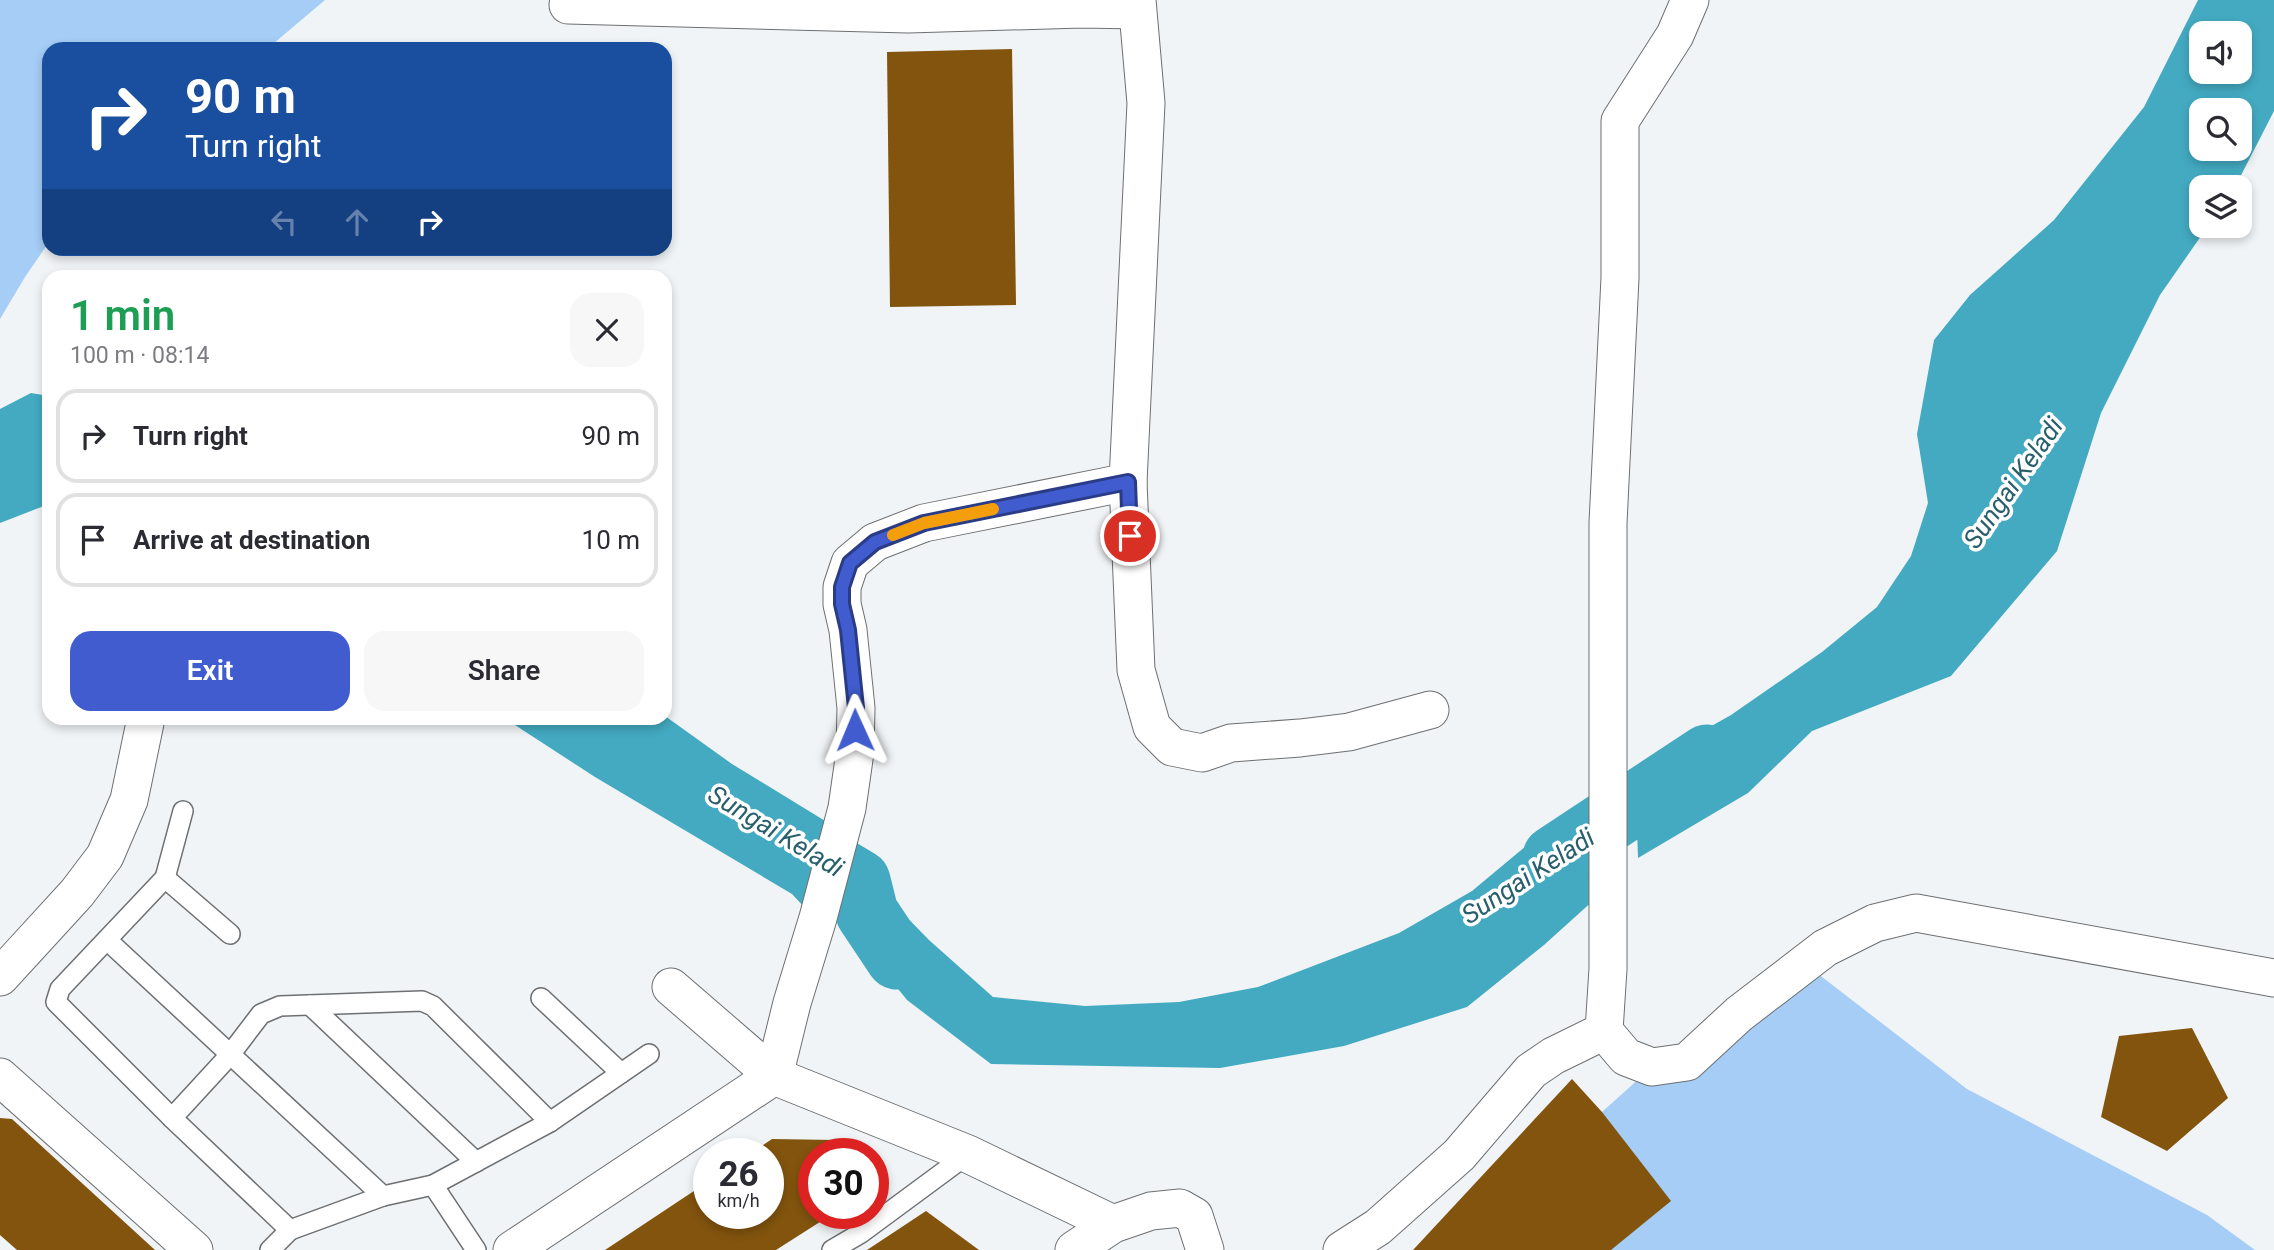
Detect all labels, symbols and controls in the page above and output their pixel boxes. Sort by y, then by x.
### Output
map controls [2189,21,2252,238]
button: sound [2189,21,2252,84]
text: 90 m [185,68,296,125]
icon: right [70,70,161,161]
button: search [2189,98,2252,161]
text: Turn right [185,127,321,165]
button: layers [2189,175,2252,238]
icon: left [265,203,303,241]
icon: ahead [338,203,376,241]
icon: right [411,203,449,241]
text: 1 min [70,291,175,340]
button: close [570,293,644,367]
text: 100 m · 08:14 [70,342,209,369]
water label: Sungai Keladi [1957,411,2069,554]
icon: right [74,417,112,455]
text: Turn right [133,421,248,451]
text: 90 m [582,421,640,451]
pin [1100,506,1160,566]
icon: arrive [1111,517,1149,555]
icon: arrive [74,521,112,559]
text: Arrive at destination [133,525,370,555]
text: 10 m [582,525,640,555]
button: Exit [70,631,350,711]
button: Share [364,631,644,711]
position arrow [818,693,892,767]
water label: Sungai Keladi [703,779,850,884]
water label: Sungai Keladi [1456,821,1601,930]
speed limit sign: 30 [798,1138,889,1229]
text: 26 [718,1154,759,1195]
text: km/h [717,1190,760,1211]

